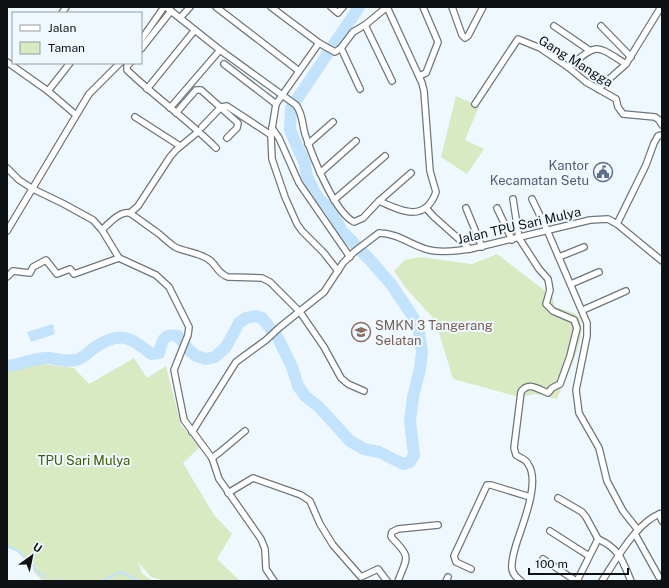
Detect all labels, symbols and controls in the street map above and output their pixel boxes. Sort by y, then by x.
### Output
legend [12,12,142,64]
text: Jalan [48,21,77,35]
street label: Gang Mangga [536,33,616,90]
text: Taman [48,41,85,55]
place label: Kantor Kecamatan Setu [490,158,589,188]
public building icon: Kantor Kecamatan Setu [592,161,614,183]
street label: Jalan TPU Sari Mulya [456,204,582,247]
place label: SMKN 3 Tangerang Selatan [375,318,493,348]
school or university icon: SMKN 3 Tangerang Selatan [350,321,372,343]
park label: TPU Sari Mulya [38,453,130,468]
north arrow [12,536,52,576]
text: U [31,540,44,555]
scale bar [529,550,628,576]
text: 100 m [535,557,568,571]

